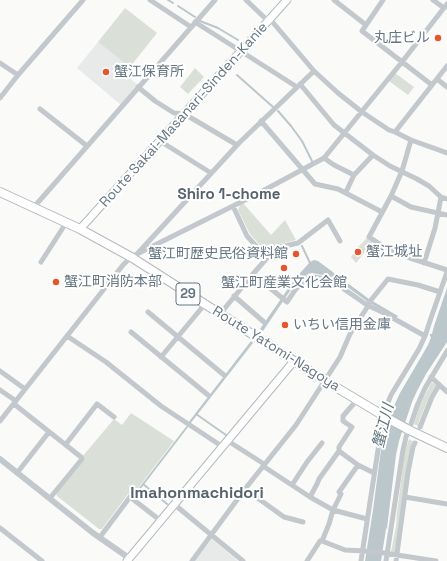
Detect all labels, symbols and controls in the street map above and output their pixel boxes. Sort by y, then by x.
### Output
street label: Route Sakai-Masanari-Sinden-Kanie [96,19,272,211]
place label: 丸庄ビル [374,30,430,46]
marker: 丸庄ビル [433,33,443,43]
place label: 蟹江保育所 [114,64,184,80]
marker: 蟹江保育所 [101,67,111,77]
district label: Shiro 1-chome [178,186,280,204]
place label: 蟹江城址 [366,244,422,260]
place label: 蟹江町歴史民俗資料館 [148,246,288,262]
marker: 蟹江城址 [353,247,363,257]
marker: 蟹江町歴史民俗資料館 [291,249,301,259]
marker: 蟹江町産業文化会館 [279,263,289,273]
place label: 蟹江町消防本部 [64,274,162,290]
place label: 蟹江町産業文化会館 [221,275,347,291]
marker: 蟹江町消防本部 [51,277,61,287]
road number: 29 [176,283,200,305]
street label: Route Yatomi-Nagoya [209,303,343,395]
place label: いちい信用金庫 [293,317,391,333]
marker: いちい信用金庫 [280,320,290,330]
water label: 蟹江川 [370,402,398,450]
district label: Imahonmachidori [130,484,264,504]

